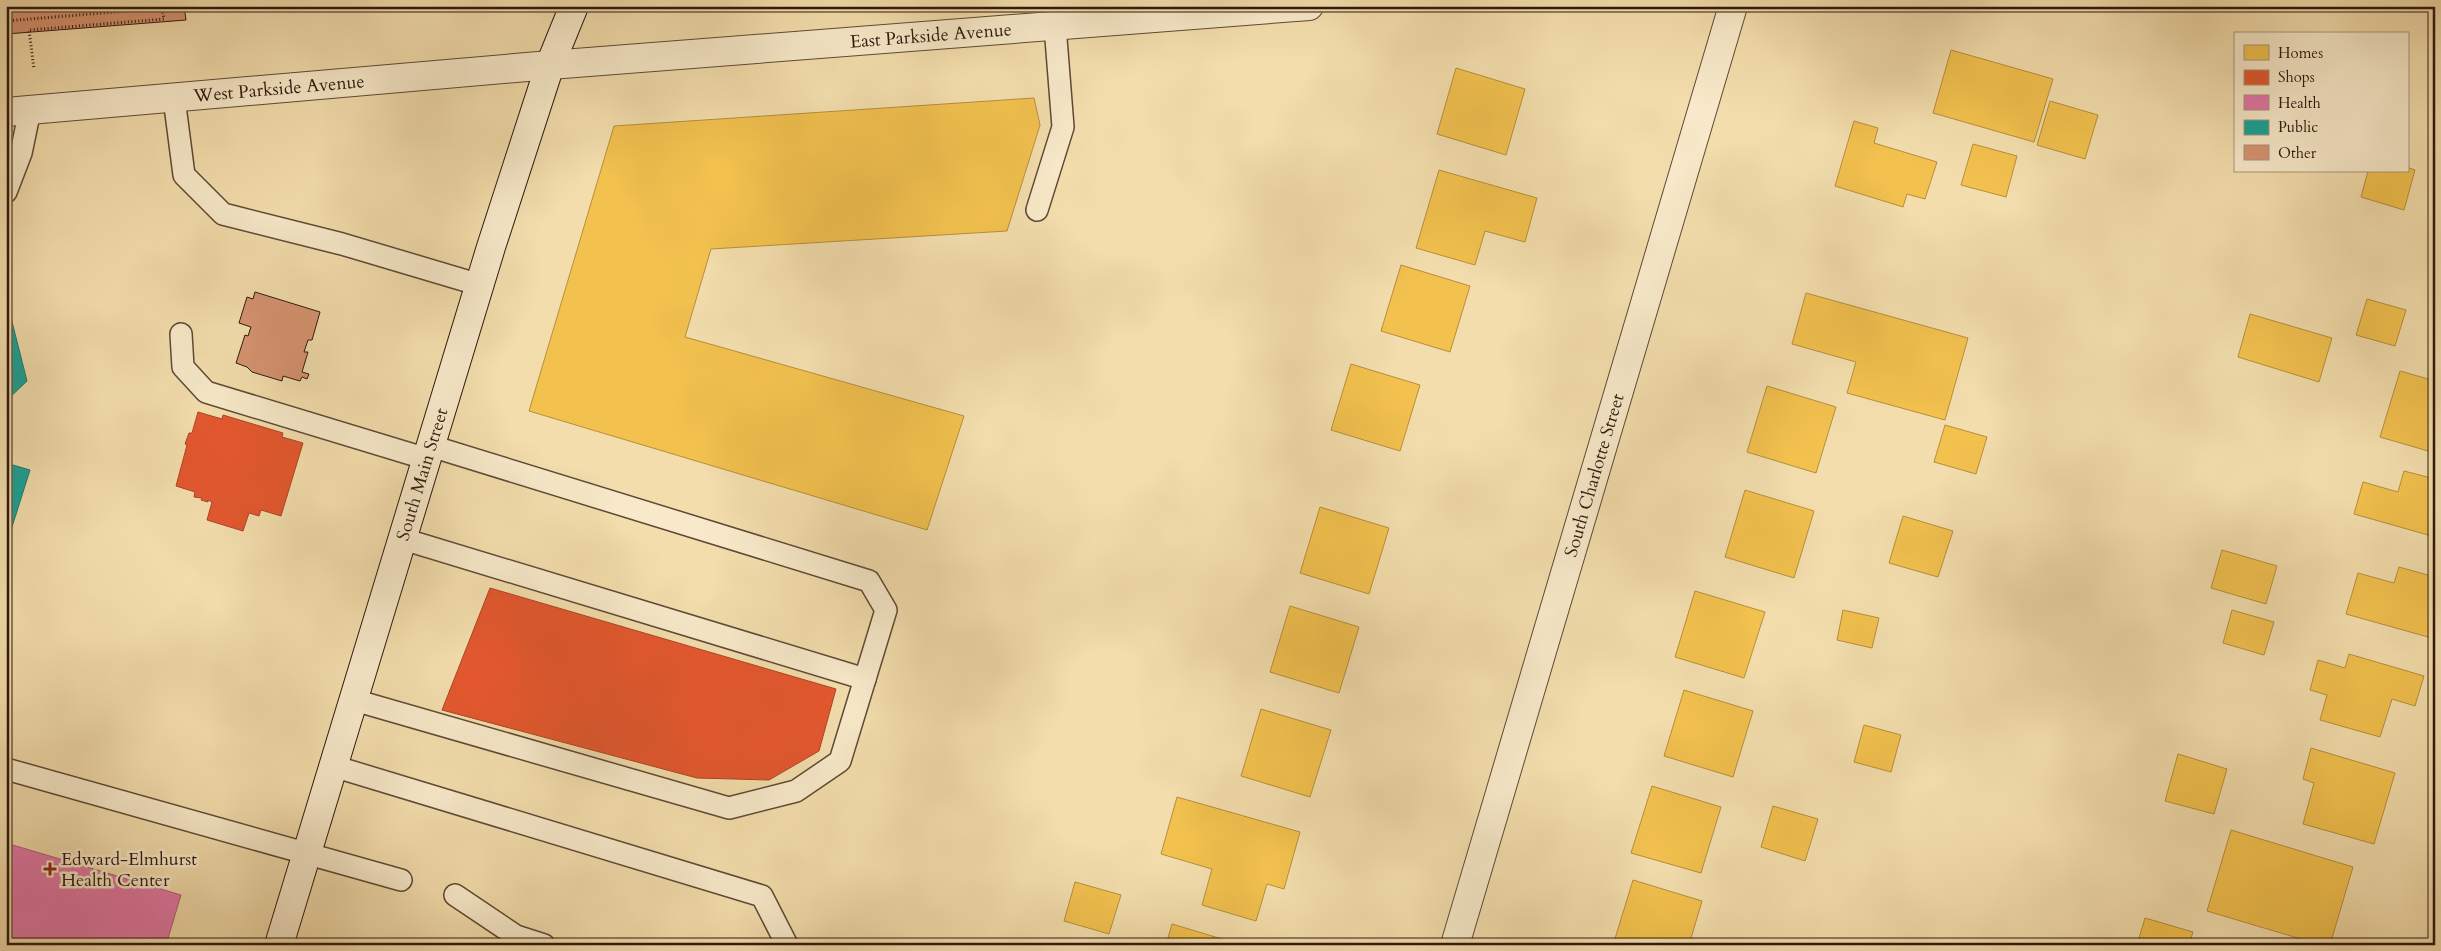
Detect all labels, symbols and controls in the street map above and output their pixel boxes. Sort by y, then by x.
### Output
street label: East Parkside Avenue [849,17,1013,55]
legend [2234,32,2408,172]
text: Homes [2278,43,2323,63]
text: Shops [2278,67,2315,87]
street label: West Parkside Avenue [192,69,366,109]
text: Health [2278,93,2321,113]
text: Public [2278,117,2318,137]
text: Other [2278,143,2317,163]
street label: South Charlotte Street [1559,390,1631,560]
street label: South Main Street [391,405,454,544]
place label: Edward-Elmhurst Health Center [61,847,197,893]
marker: Edward-Elmhurst Health Center [43,862,57,876]

